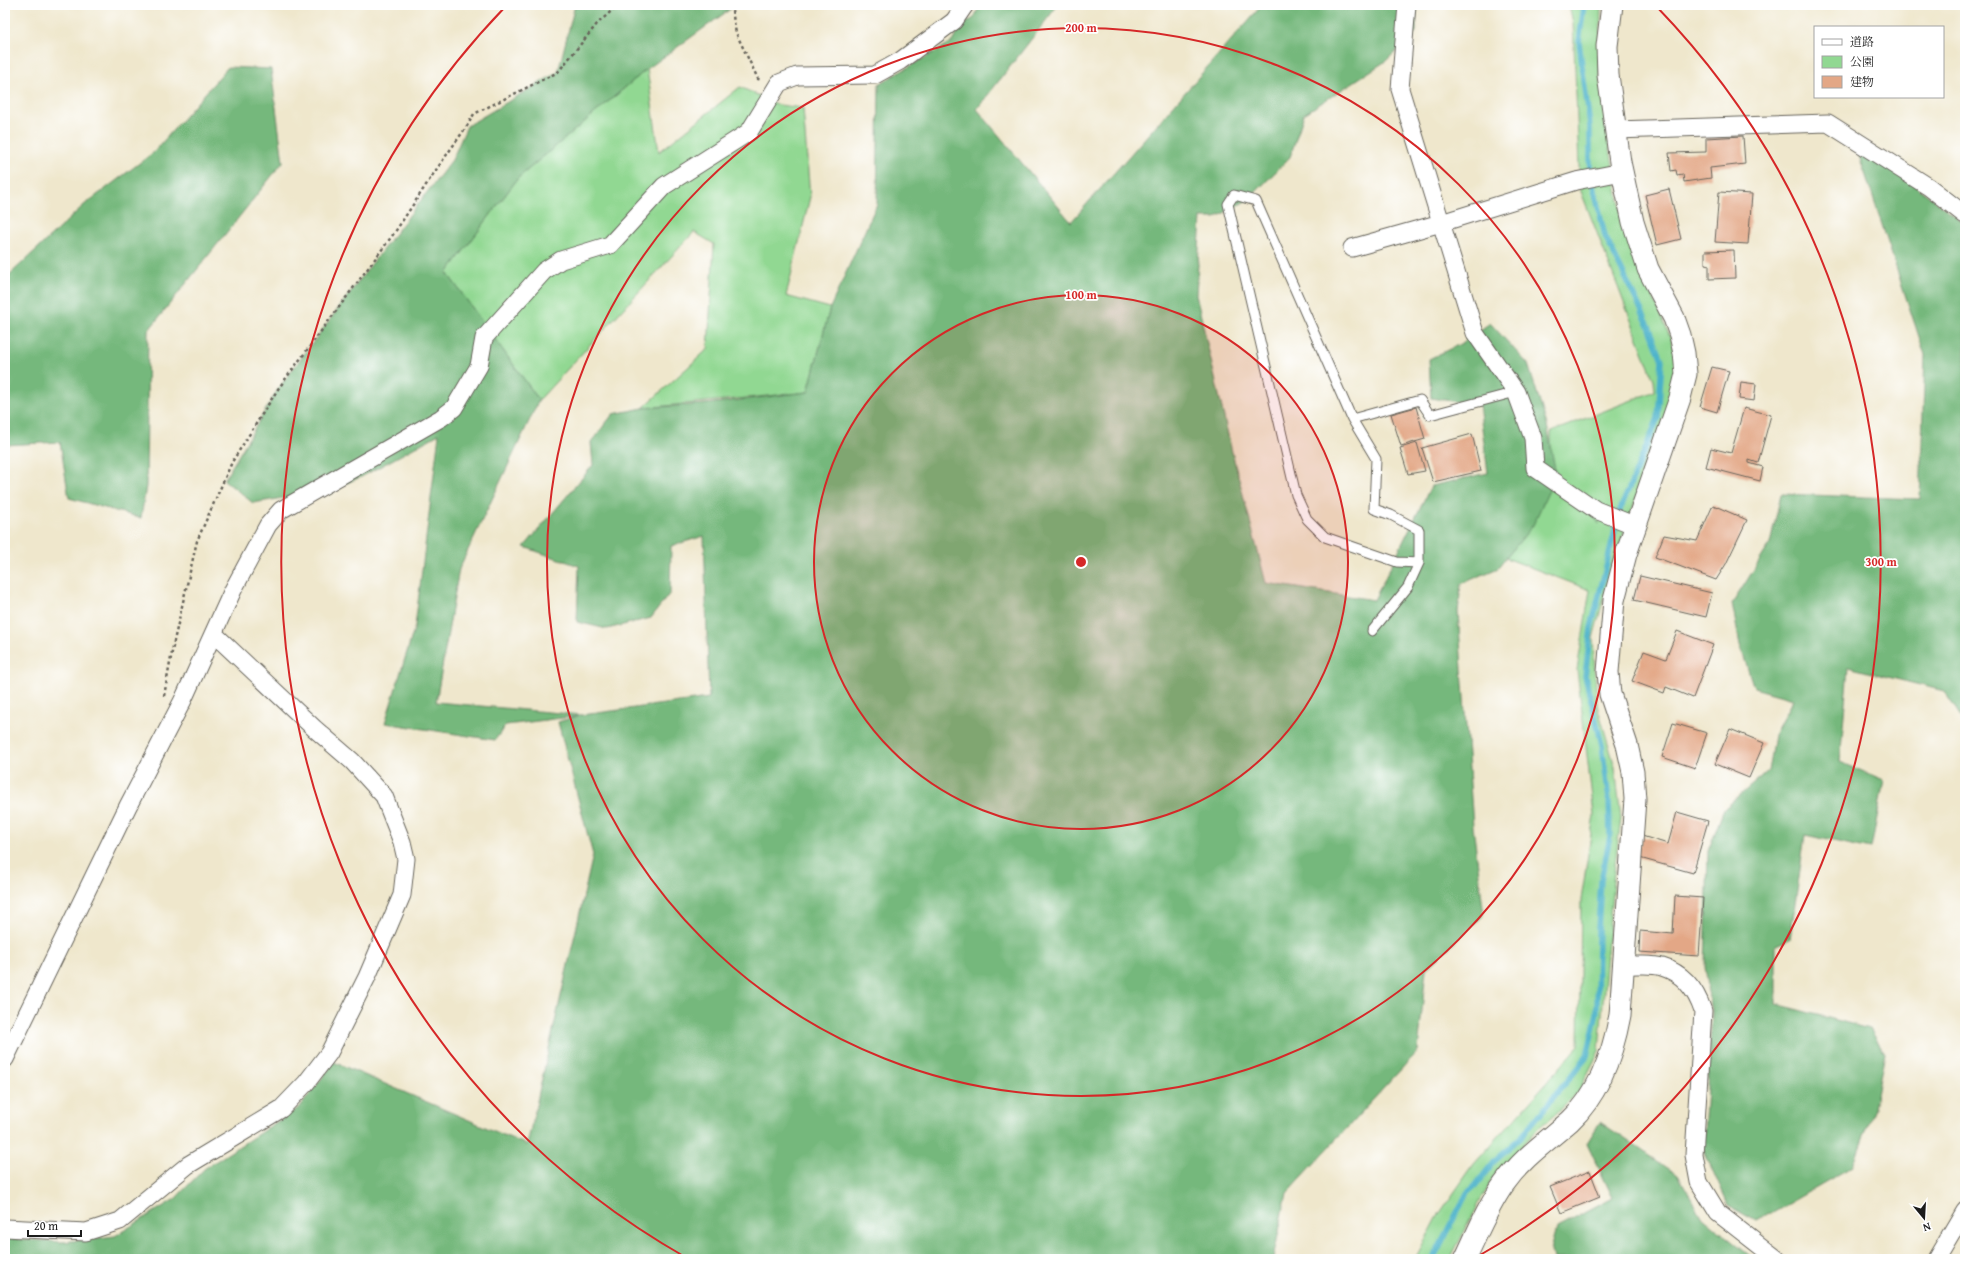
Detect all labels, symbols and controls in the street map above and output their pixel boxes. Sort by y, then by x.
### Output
text: 200 m [1065,19,1098,36]
legend [1814,26,1944,98]
text: 道路 [1850,33,1874,50]
text: 公園 [1850,53,1874,70]
text: 建物 [1850,73,1874,90]
text: 100 m [1065,286,1098,303]
text: 300 m [1865,553,1898,570]
centre of rings [1074,555,1088,569]
north arrow [1904,1198,1944,1238]
scale bar [28,1212,81,1238]
text: 20 m [34,1217,58,1234]
text: N [1921,1219,1933,1236]

